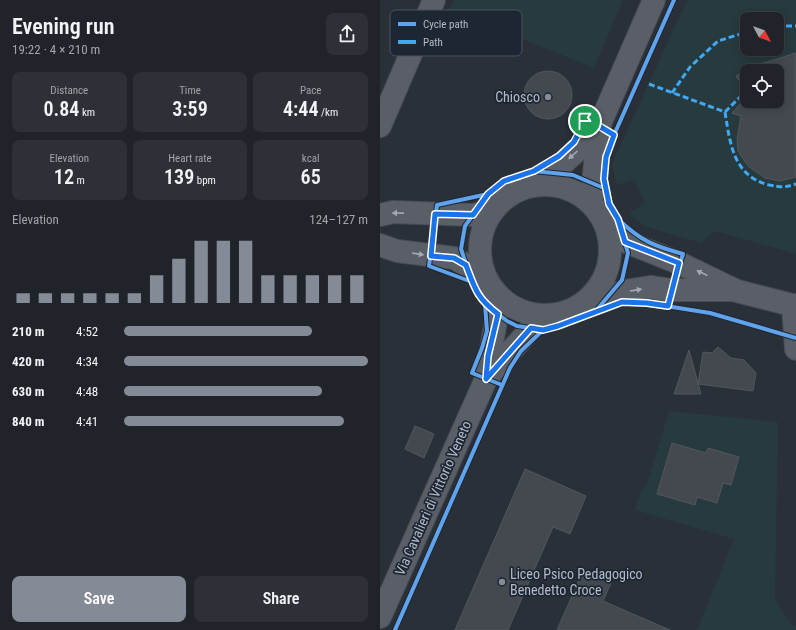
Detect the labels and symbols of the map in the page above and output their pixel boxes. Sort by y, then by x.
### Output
legend [390,10,522,56]
north arrow [740,12,784,56]
text: Cycle path [423,18,468,31]
text: Path [423,36,443,49]
place label: Chiosco [495,89,540,105]
marker: Chiosco [543,92,553,102]
pin [568,104,602,138]
one-way arrow [568,150,578,160]
one-way arrow [391,210,404,216]
one-way arrow [412,251,424,257]
one-way arrow [696,270,707,276]
one-way arrow [629,287,642,293]
street label: Via Cavalieri di Vittorio Veneto [392,418,474,578]
place label: Liceo Psico Pedagogico Benedetto Croce [510,566,643,598]
marker: Liceo Psico Pedagogico Benedetto Croce [497,577,507,587]

